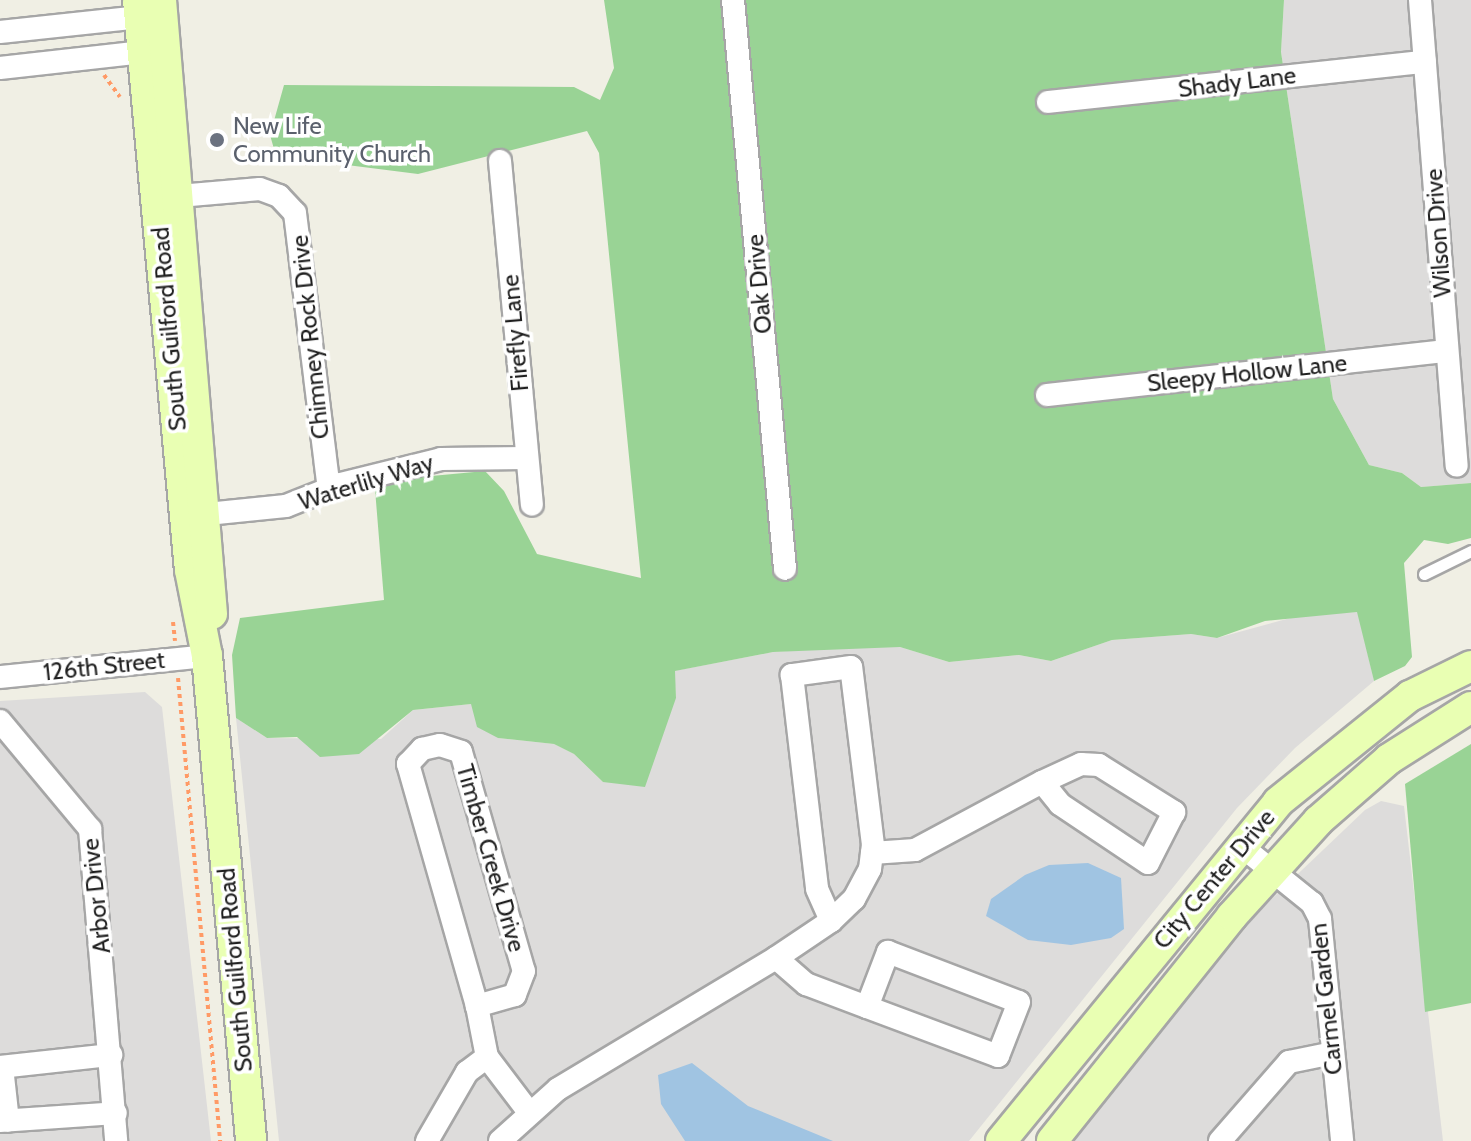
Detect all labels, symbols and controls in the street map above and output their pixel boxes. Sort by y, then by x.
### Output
street label: Shady Lane [1176,60,1298,104]
place label: New Life Community Church [233,112,431,168]
marker: New Life Community Church [208,131,226,149]
street label: Wilson Drive [1419,168,1457,298]
street label: South Guilford Road [146,226,192,432]
street label: Chimney Rock Drive [285,233,335,441]
street label: Oak Drive [740,233,778,335]
street label: Firefly Lane [496,273,534,393]
street label: Sleepy Hollow Lane [1146,348,1348,398]
street label: Waterlily Way [295,448,437,516]
street label: 126th Street [42,645,166,687]
street label: Timber Creek Drive [450,761,532,955]
street label: City Center Drive [1147,803,1281,955]
street label: Arbor Drive [76,837,116,955]
street label: South Guilford Road [212,867,258,1073]
street label: Carmel Garden [1304,922,1348,1076]

